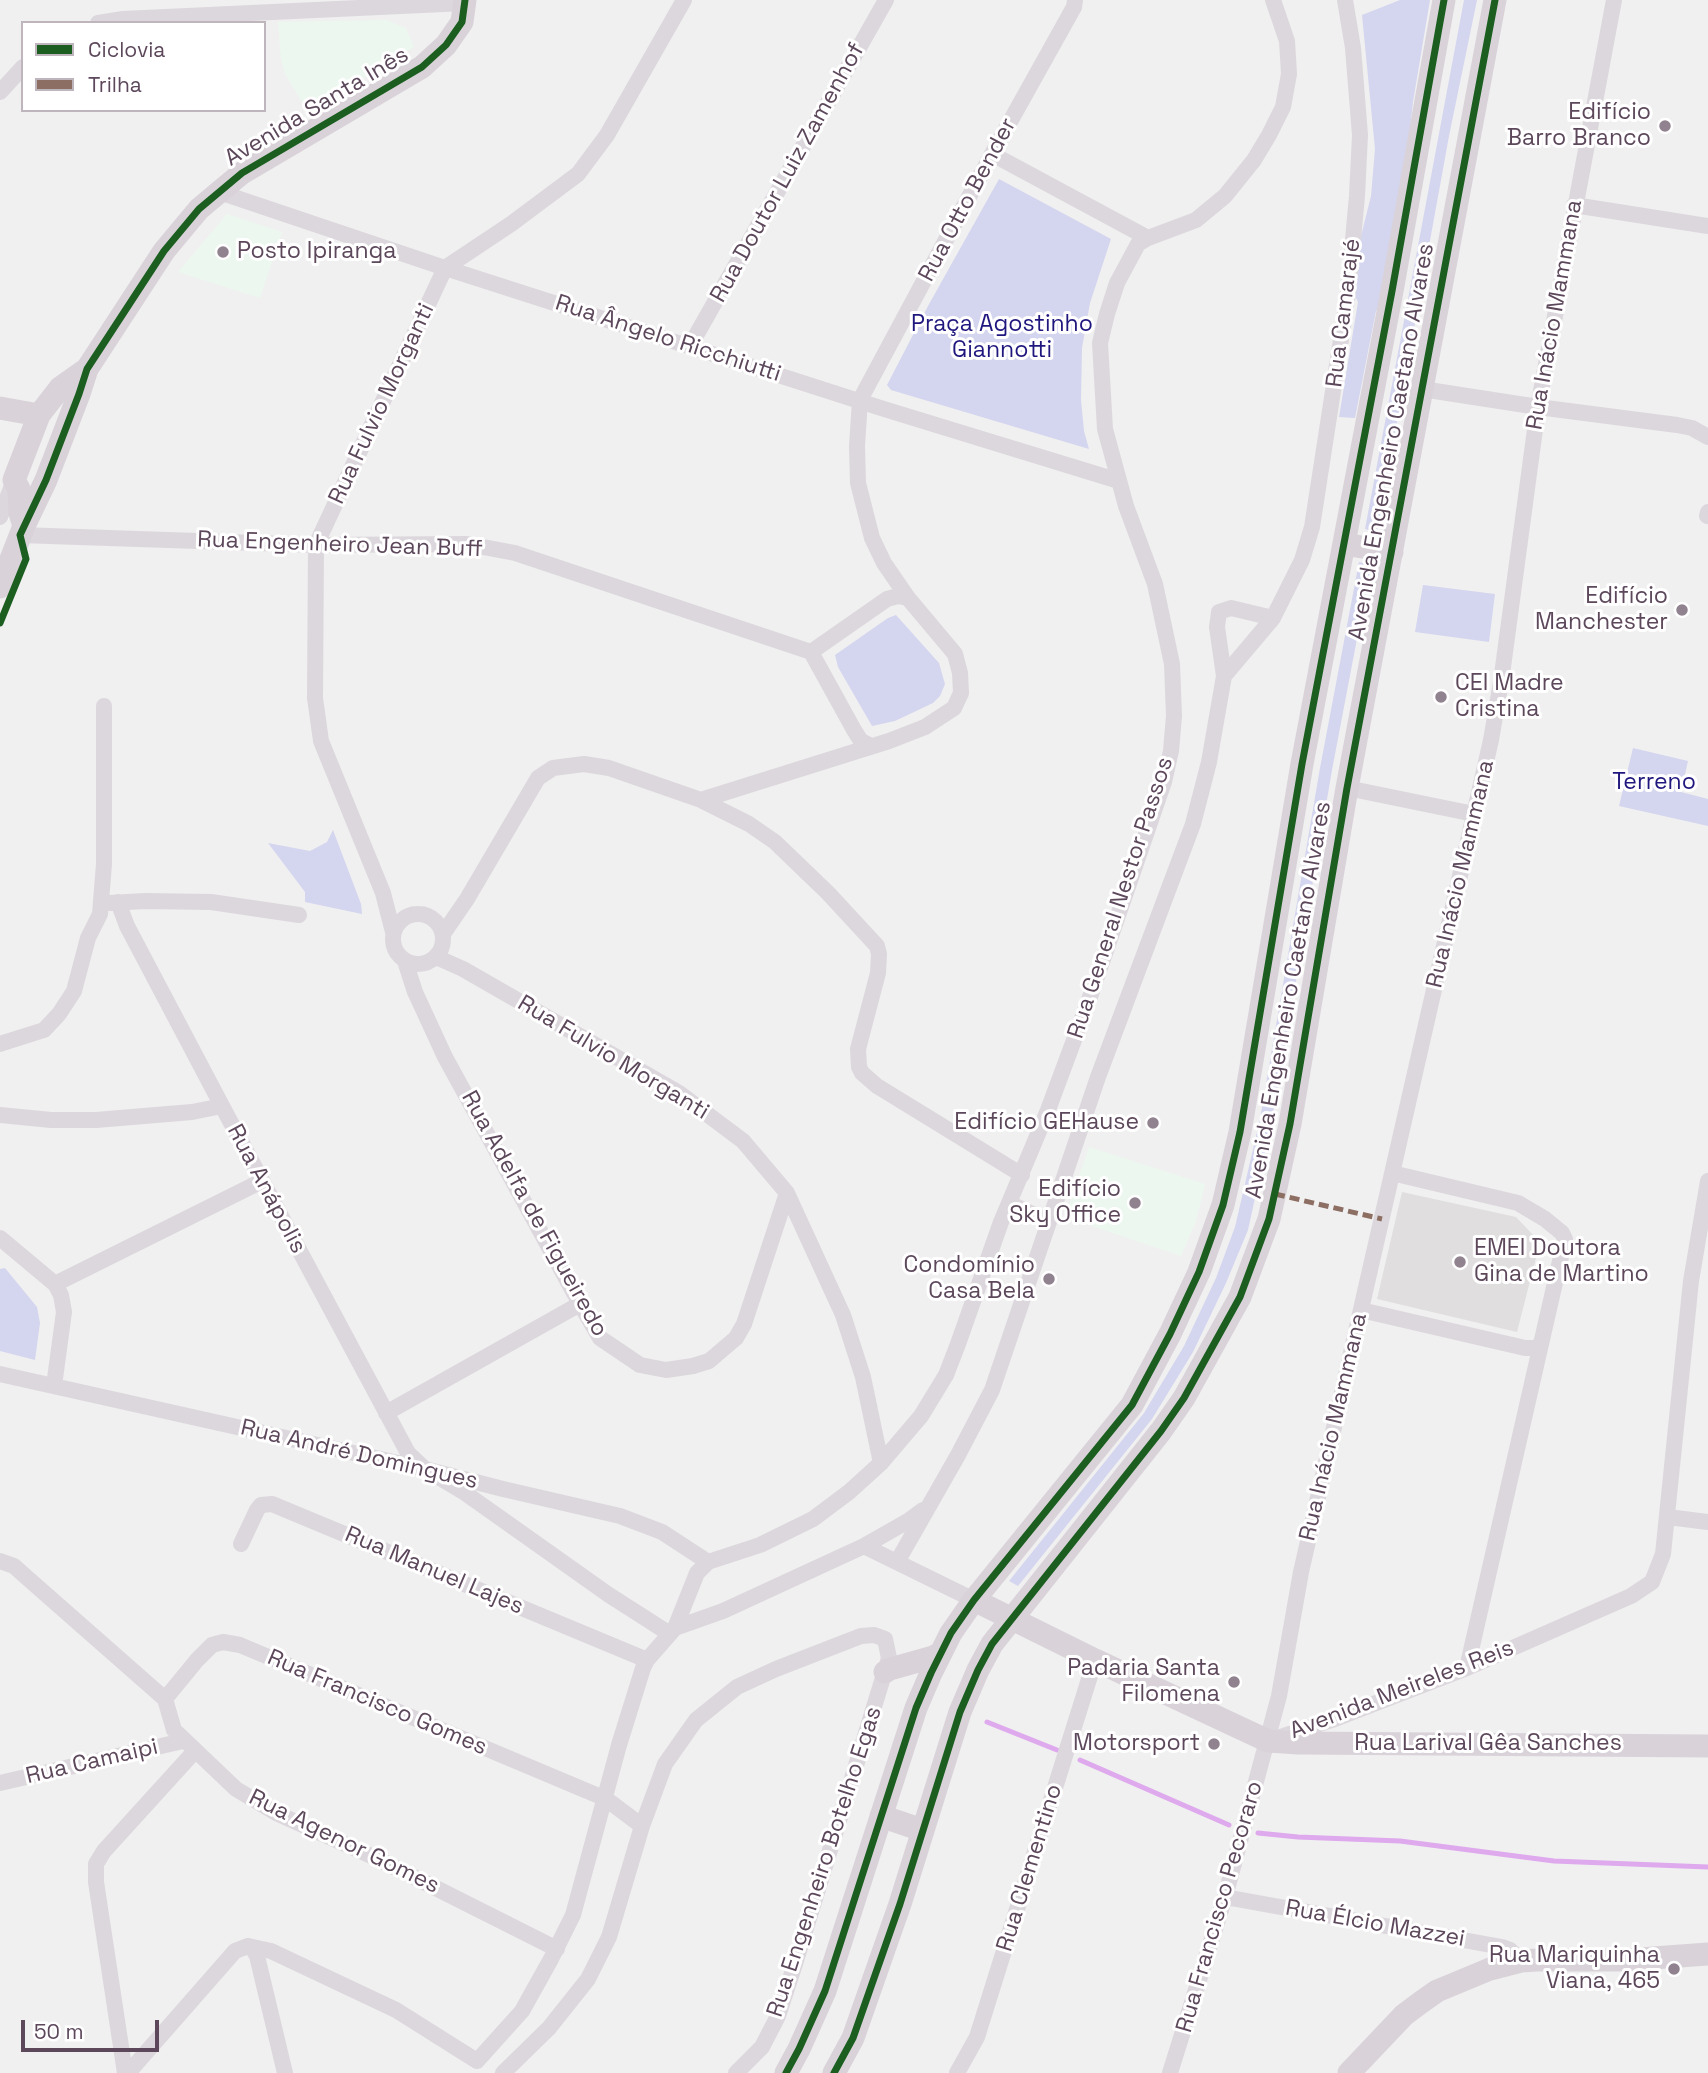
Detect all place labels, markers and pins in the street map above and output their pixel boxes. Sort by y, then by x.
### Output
place label: Edifício Barro Branco [1507,99,1651,153]
marker: Edifício Barro Branco [1657,118,1673,134]
place label: Posto Ipiranga [237,238,396,266]
marker: Posto Ipiranga [215,244,231,260]
place label: Edifício Manchester [1535,583,1668,637]
marker: Edifício Manchester [1674,602,1690,618]
place label: CEI Madre Cristina [1455,670,1564,724]
marker: CEI Madre Cristina [1433,689,1449,705]
place label: Edifício GEHause [954,1109,1139,1137]
marker: Edifício GEHause [1145,1115,1161,1131]
place label: Edifício Sky Office [1009,1176,1121,1230]
marker: Edifício Sky Office [1127,1195,1143,1211]
place label: EMEI Doutora Gina de Martino [1474,1235,1649,1289]
place label: Condomínio Casa Bela [904,1252,1035,1306]
marker: EMEI Doutora Gina de Martino [1452,1254,1468,1270]
marker: Condomínio Casa Bela [1041,1271,1057,1287]
place label: Padaria Santa Filomena [1067,1655,1220,1709]
marker: Padaria Santa Filomena [1226,1674,1242,1690]
place label: Motorsport [1073,1730,1200,1758]
marker: Motorsport [1206,1736,1222,1752]
place label: Rua Mariquinha Viana, 465 [1489,1942,1660,1996]
marker: Rua Mariquinha Viana, 465 [1666,1961,1682,1977]

